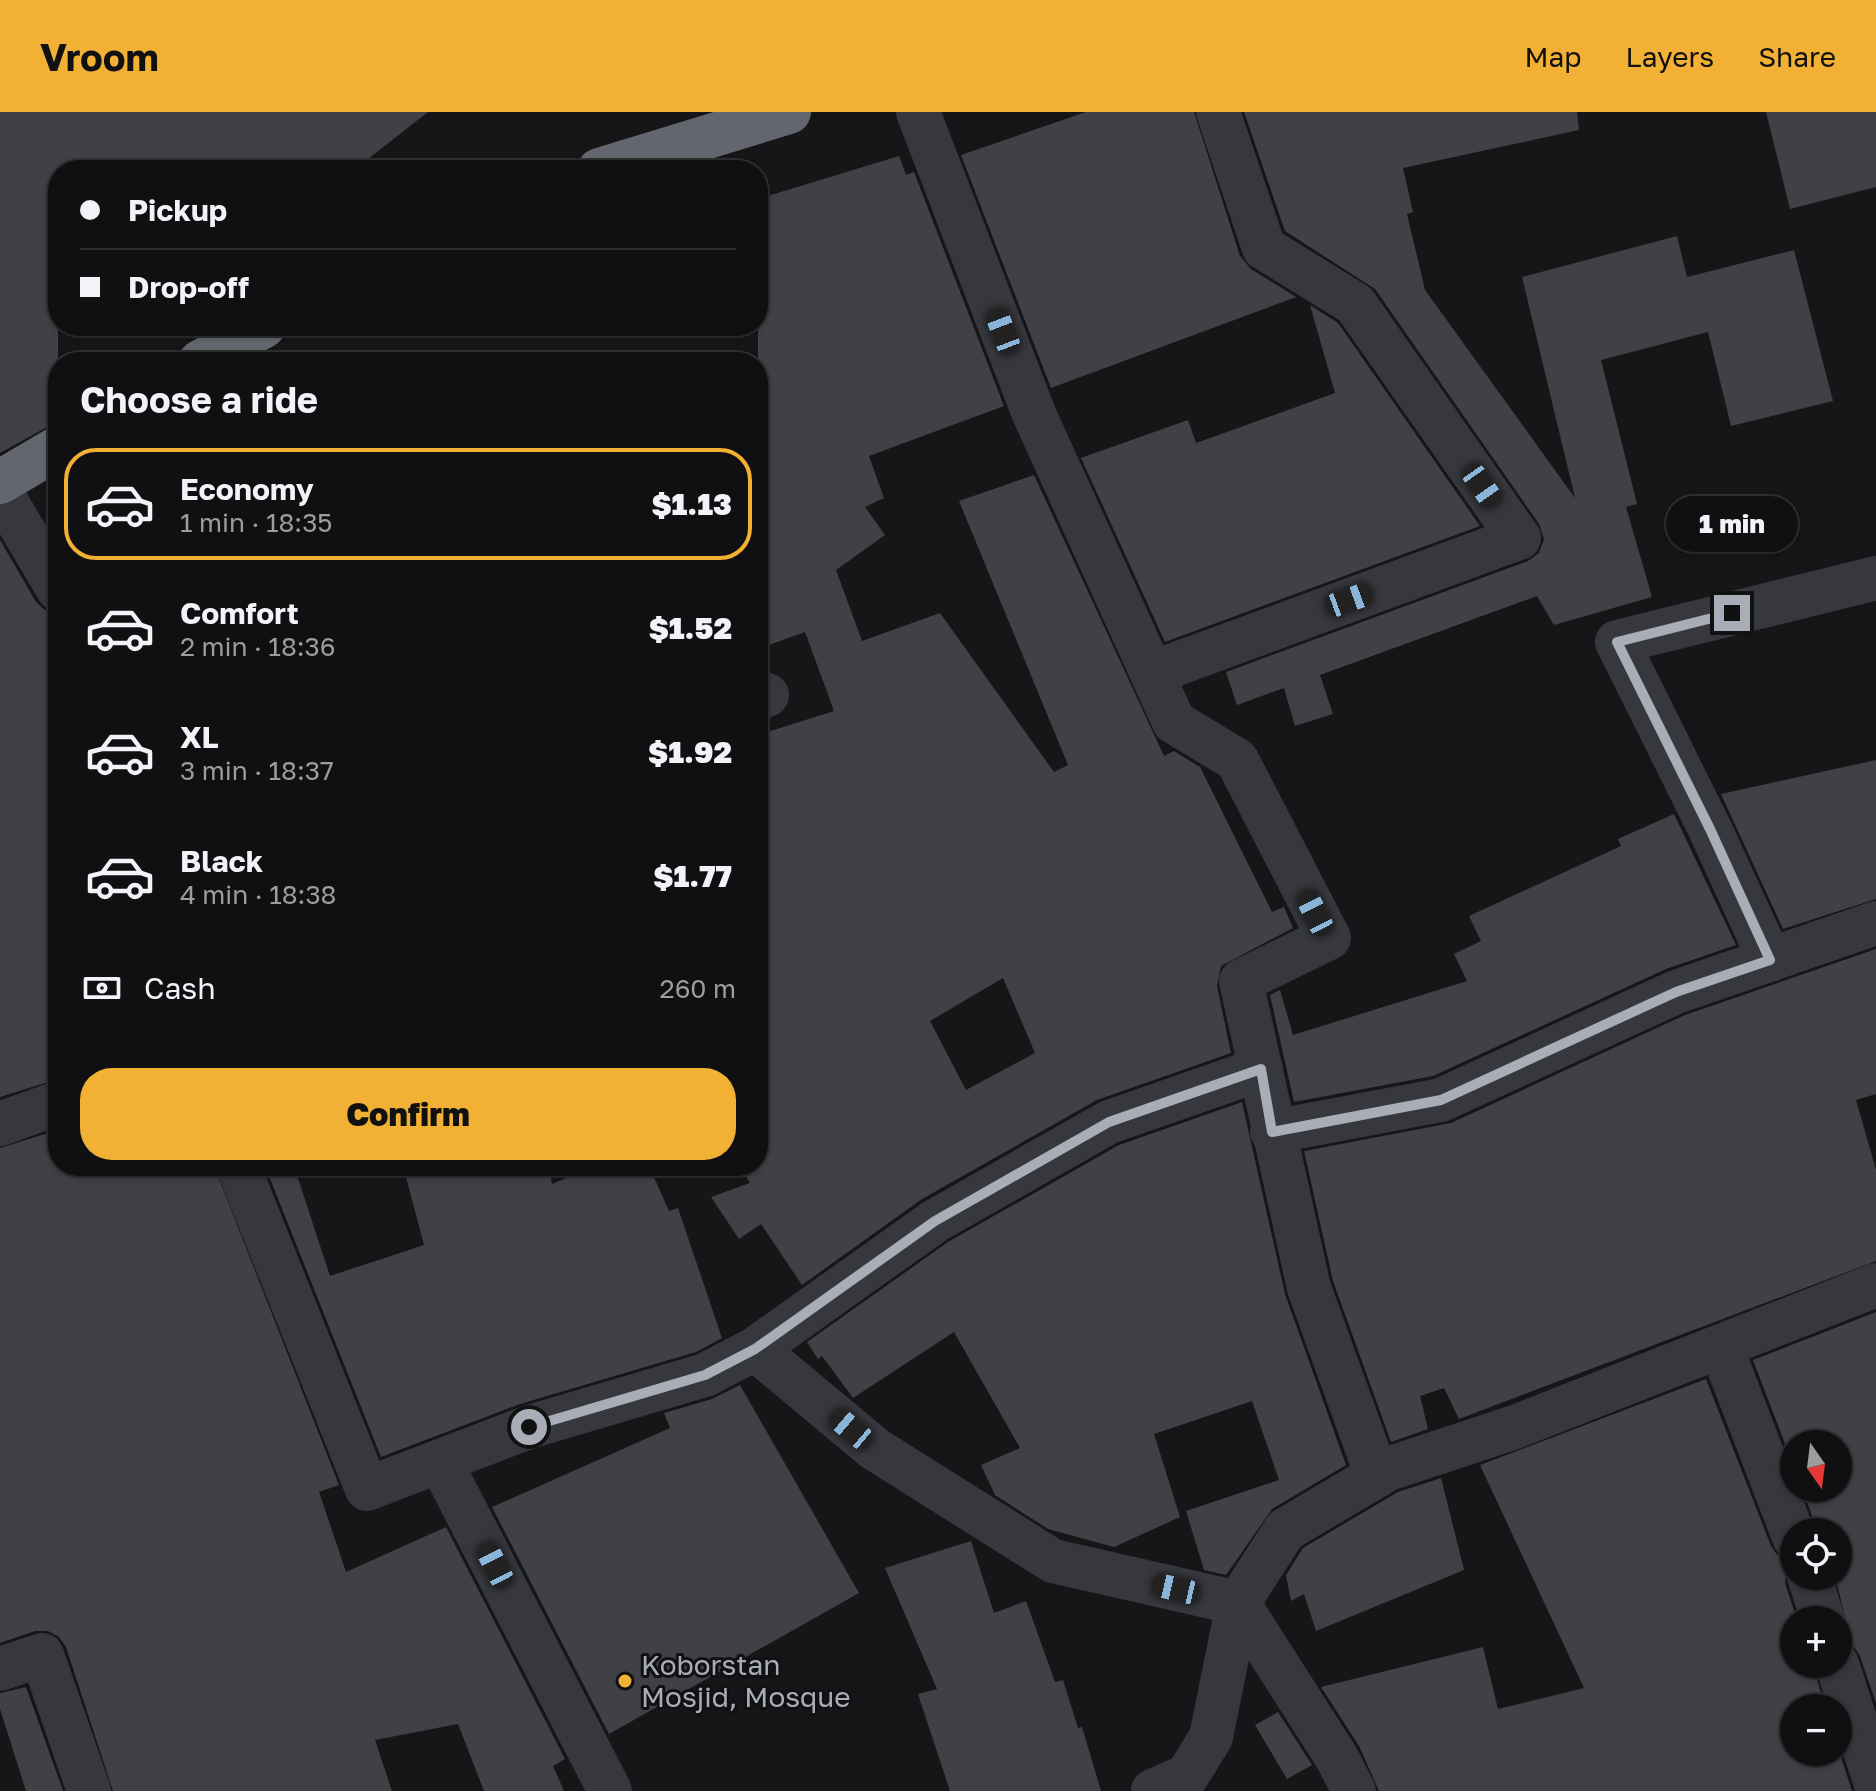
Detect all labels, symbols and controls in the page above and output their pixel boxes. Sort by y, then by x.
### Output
text: Vroom [40,34,159,79]
text: Map [1524,40,1582,73]
text: Layers [1626,40,1714,73]
text: Share [1758,40,1836,73]
text: Pickup [128,192,227,228]
text: Drop-off [128,269,249,305]
car [983,304,1023,358]
text: Choose a ride [80,378,318,421]
car [1458,459,1506,513]
icon: car [84,468,156,540]
text: Economy [180,471,314,507]
text: $1.13 [651,486,732,522]
callout: 1 min [1666,497,1798,553]
text: 1 min · 18:35 [180,507,332,538]
text: 1 min [1699,508,1765,539]
car [1322,581,1376,619]
icon: car [84,592,156,664]
text: Comfort [180,595,299,631]
route end [1714,595,1750,631]
text: $1.52 [649,610,732,646]
text: 2 min · 18:36 [180,631,336,662]
icon: car [84,716,156,788]
text: XL [180,719,219,755]
text: $1.92 [648,734,732,770]
text: 3 min · 18:37 [180,755,334,786]
icon: car [84,840,156,912]
text: Black [180,843,263,879]
text: $1.77 [653,858,732,894]
text: 4 min · 18:38 [180,879,336,910]
car [1293,886,1337,940]
icon: cash [80,966,124,1010]
text: Cash [144,970,216,1006]
text: 260 m [660,973,736,1004]
button: Confirm [80,1068,736,1160]
car [825,1404,877,1454]
route start [511,1409,547,1445]
north arrow [1780,1430,1852,1502]
map controls [1780,1430,1852,1766]
button: locate [1780,1518,1852,1590]
car [473,1538,517,1592]
car [1150,1572,1202,1606]
button: + [1780,1606,1852,1678]
place label: Koborstan Mosjid, Mosque [641,1648,850,1713]
marker: Koborstan Mosjid, Mosque [616,1672,634,1690]
button: − [1780,1694,1852,1766]

